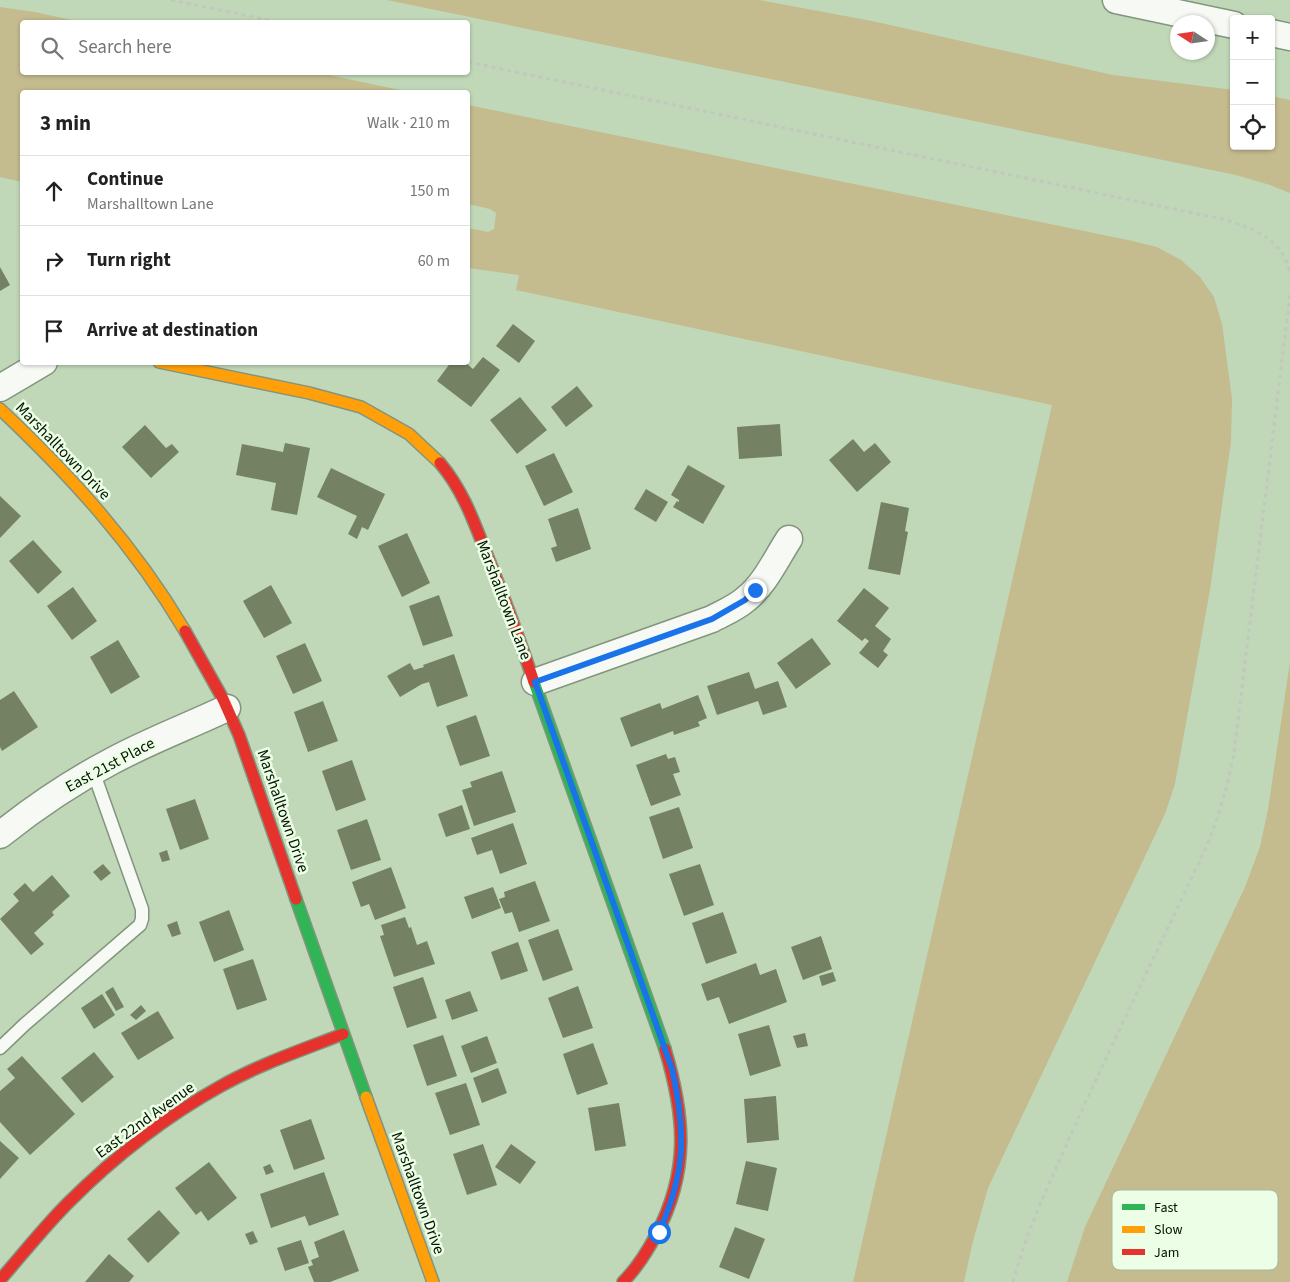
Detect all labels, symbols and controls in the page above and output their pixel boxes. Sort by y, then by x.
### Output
north arrow [1170,15,1215,60]
map controls [1230,15,1275,150]
button: + [1230,15,1275,60]
search box [20,20,470,75]
icon: search [38,34,66,62]
text: Search here [78,34,172,61]
button: − [1230,60,1275,105]
button: locate [1230,105,1275,150]
text: 3 min [40,108,91,138]
text: Walk · 210 m [367,112,450,134]
text: Continue [87,166,164,193]
icon: ahead [40,177,68,205]
text: 150 m [410,180,450,202]
text: Marshalltown Lane [87,193,214,215]
icon: right [40,247,68,275]
text: Turn right [87,247,171,274]
text: 60 m [418,250,450,272]
icon: arrive [40,317,68,345]
text: Arrive at destination [87,317,258,344]
street label: Marshalltown Drive [10,397,116,505]
street label: Marshalltown Lane [471,537,537,663]
route end [744,579,767,602]
street label: East 21st Place [61,732,159,798]
street label: Marshalltown Drive [252,747,314,876]
street label: East 22nd Avenue [91,1077,199,1163]
street label: Marshalltown Drive [386,1129,450,1257]
legend [1112,1190,1278,1270]
text: Fast [1154,1198,1178,1218]
text: Slow [1154,1220,1183,1240]
route start [648,1221,671,1244]
text: Jam [1154,1243,1179,1263]

